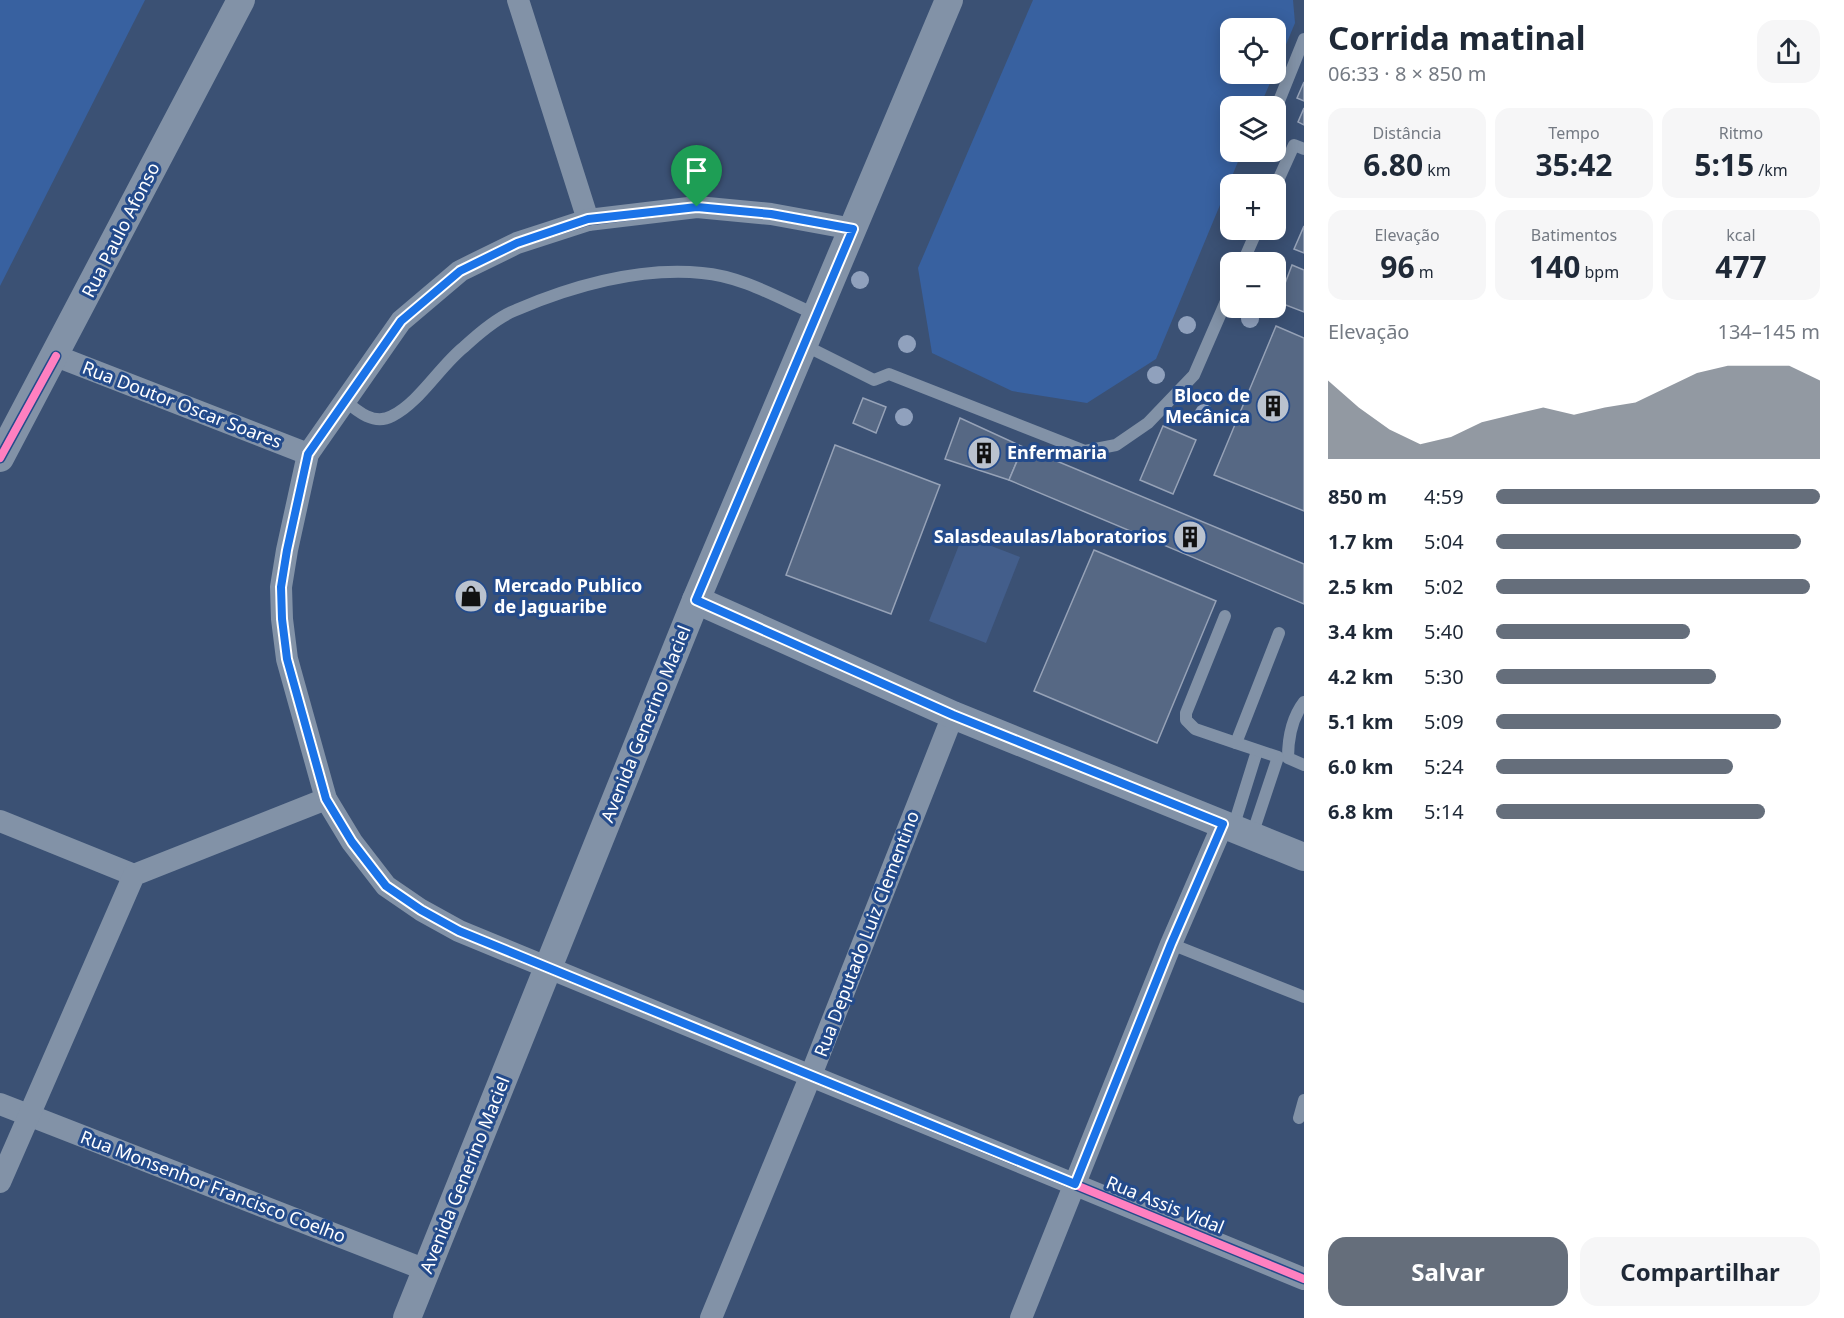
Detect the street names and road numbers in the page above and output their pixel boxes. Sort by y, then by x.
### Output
street label: Rua Paulo Afonso [76,158,165,301]
street label: Rua Doutor Oscar Soares [79,355,286,453]
street label: Avenida Generino Maciel [595,622,696,826]
street label: Rua Deputado Luiz Clementino [808,807,924,1060]
street label: Avenida Generino Maciel [414,1073,515,1277]
street label: Rua Monsenhor Francisco Coelho [77,1124,349,1248]
street label: Rua Assis Vidal [1103,1170,1228,1239]

